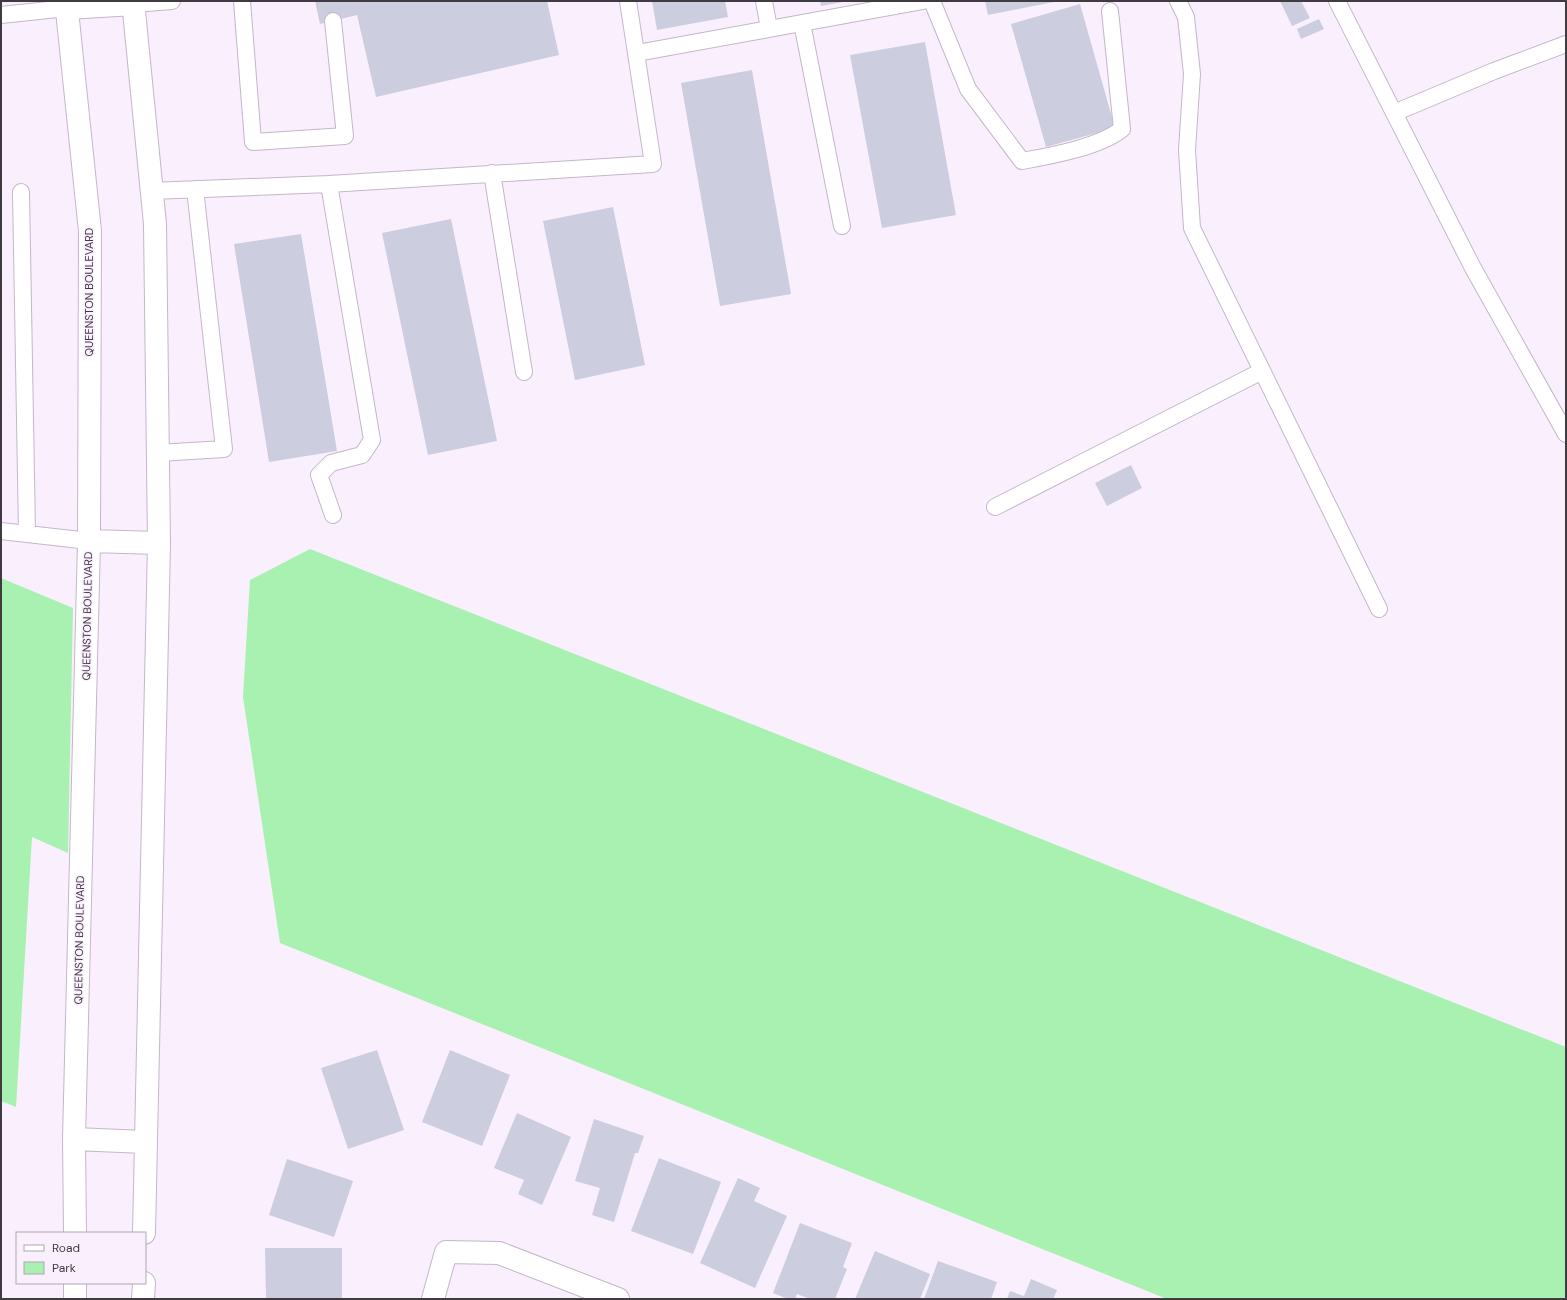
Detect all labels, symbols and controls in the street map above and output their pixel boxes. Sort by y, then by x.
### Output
street label: QUEENSTON BOULEVARD [82,227,96,356]
street label: QUEENSTON BOULEVARD [79,551,95,681]
street label: QUEENSTON BOULEVARD [71,875,87,1005]
legend [16,1232,146,1284]
text: Road [52,1240,80,1256]
text: Park [52,1260,76,1276]

